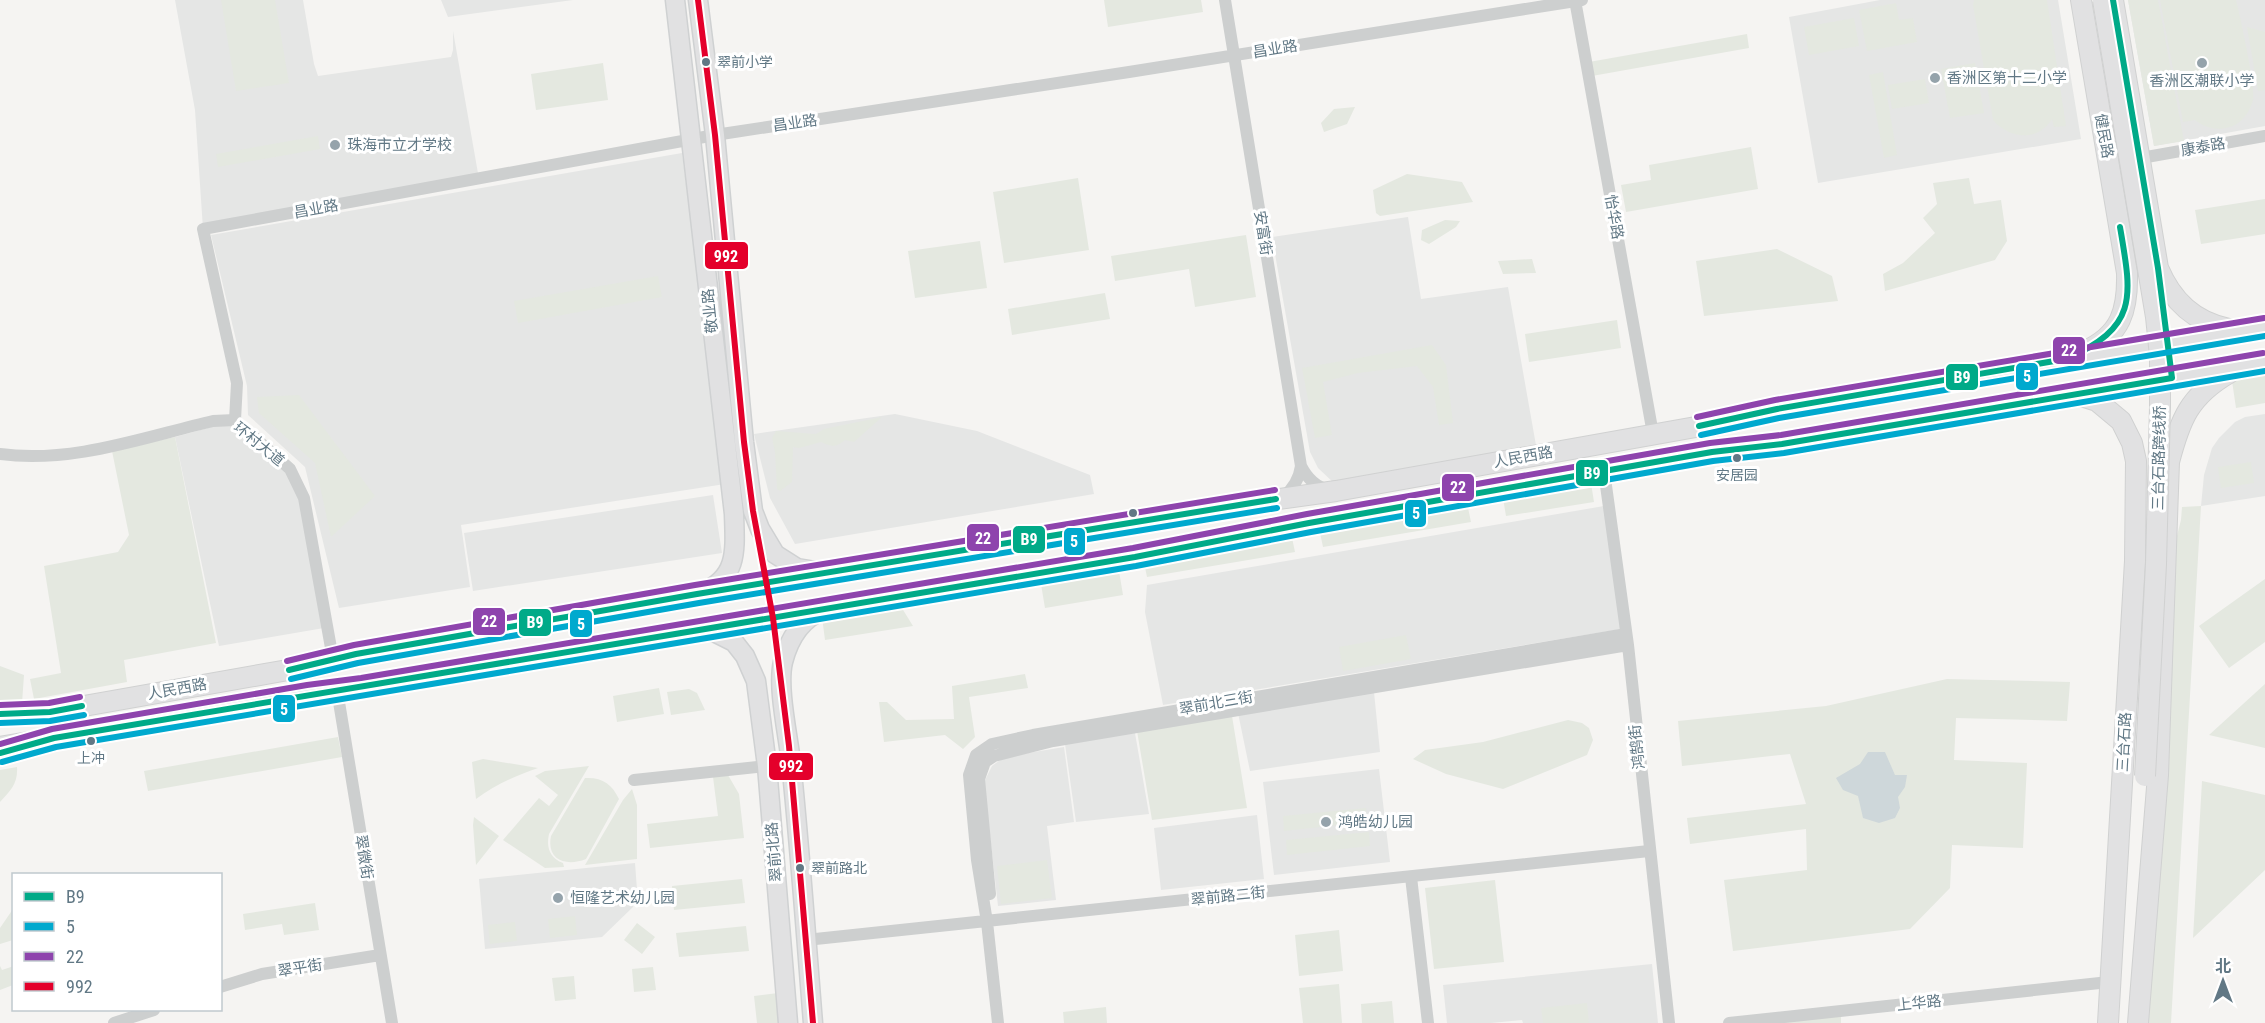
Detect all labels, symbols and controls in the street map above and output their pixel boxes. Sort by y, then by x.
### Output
street label: 昌业路 [1251,37,1299,61]
place label: 翠前小学 [717,54,773,70]
marker: 翠前小学 [700,56,712,68]
marker: 香洲区潮联小学 [2195,56,2209,70]
place label: 香洲区第十二小学 [1947,69,2067,87]
marker: 香洲区第十二小学 [1928,71,1942,85]
place label: 香洲区潮联小学 [2149,72,2255,90]
street label: 昌业路 [771,111,819,135]
street label: 健民路 [2091,112,2117,160]
street label: 康泰路 [2179,134,2227,160]
place label: 珠海市立才学校 [347,136,452,154]
marker: 珠海市立才学校 [328,138,342,152]
street label: 怡华路 [1601,193,1627,241]
street label: 昌业路 [292,196,340,222]
street label: 安富街 [1251,209,1275,257]
line badge: 992 [704,241,749,270]
text: 992 [714,247,738,266]
street label: 敬业路 [699,288,721,334]
line badge: 22 [2052,336,2086,365]
text: 22 [2061,341,2077,360]
line badge: 5 [2015,362,2039,391]
line badge: B9 [1945,363,1979,391]
text: 5 [2023,367,2031,386]
text: B9 [1953,368,1971,387]
street label: 三台石路跨线桥 [2149,405,2169,511]
street label: 环村大道 [230,418,288,470]
street label: 人民西路 [1492,443,1554,471]
marker: 安居园 [1731,452,1743,464]
line badge: B9 [1575,459,1609,487]
text: B9 [1583,464,1601,483]
place label: 安居园 [1716,467,1758,483]
line badge: 22 [1441,473,1475,502]
text: 22 [1450,478,1466,497]
line badge: 5 [1404,499,1427,528]
text: 5 [1412,504,1420,523]
unlabelled marker [1127,507,1139,519]
line badge: 22 [966,523,1000,552]
line badge: B9 [1012,525,1046,554]
line badge: 5 [1063,527,1086,556]
text: 22 [975,529,991,548]
text: B9 [1020,530,1038,549]
text: 5 [1070,532,1078,551]
line badge: 22 [472,607,506,636]
line badge: B9 [518,608,552,637]
line badge: 5 [569,609,593,638]
text: 22 [481,612,497,631]
text: B9 [526,613,544,632]
text: 5 [577,615,585,634]
street label: 人民西路 [146,675,208,703]
street label: 翠前北三街 [1177,688,1255,718]
line badge: 5 [272,694,296,723]
text: 5 [280,700,288,719]
street label: 三台石路 [2113,712,2135,772]
street label: 鸿鹄街 [1626,724,1648,770]
marker: 上冲 [85,735,97,747]
place label: 上冲 [77,750,105,766]
line badge: 992 [768,752,814,781]
text: 992 [779,757,803,776]
place label: 鸿皓幼儿园 [1338,813,1413,831]
marker: 鸿皓幼儿园 [1319,815,1333,829]
street label: 翠前北路 [762,821,786,883]
street label: 翠微街 [352,833,376,881]
place label: 翠前路北 [811,860,867,876]
marker: 翠前路北 [794,862,806,874]
legend [12,873,222,1011]
street label: 翠前路二街 [1190,883,1266,909]
text: B9 [66,886,85,907]
place label: 恒隆艺术幼儿园 [570,889,675,907]
marker: 恒隆艺术幼儿园 [551,891,565,905]
text: 5 [66,916,75,937]
text: 22 [66,946,84,967]
north arrow [2193,951,2253,1011]
street label: 翠平街 [276,956,324,980]
text: 北 [2215,957,2231,976]
text: 992 [66,976,93,997]
street label: 上华路 [1896,992,1942,1014]

